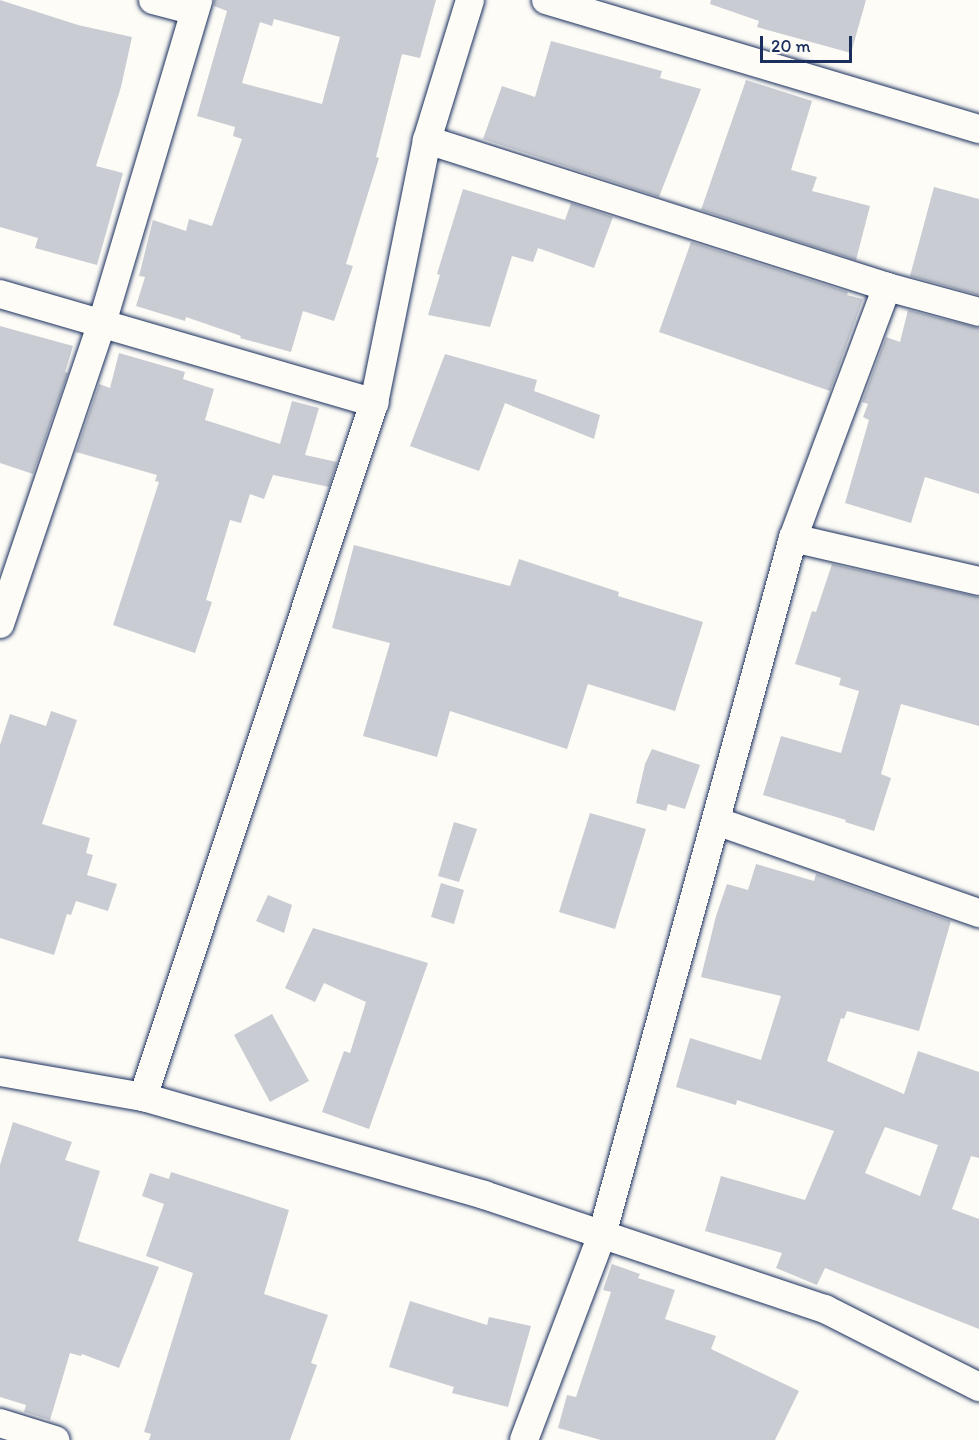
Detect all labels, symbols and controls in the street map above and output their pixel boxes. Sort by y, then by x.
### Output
scale bar [763,24,854,62]
text: 20 m [771,35,811,57]

